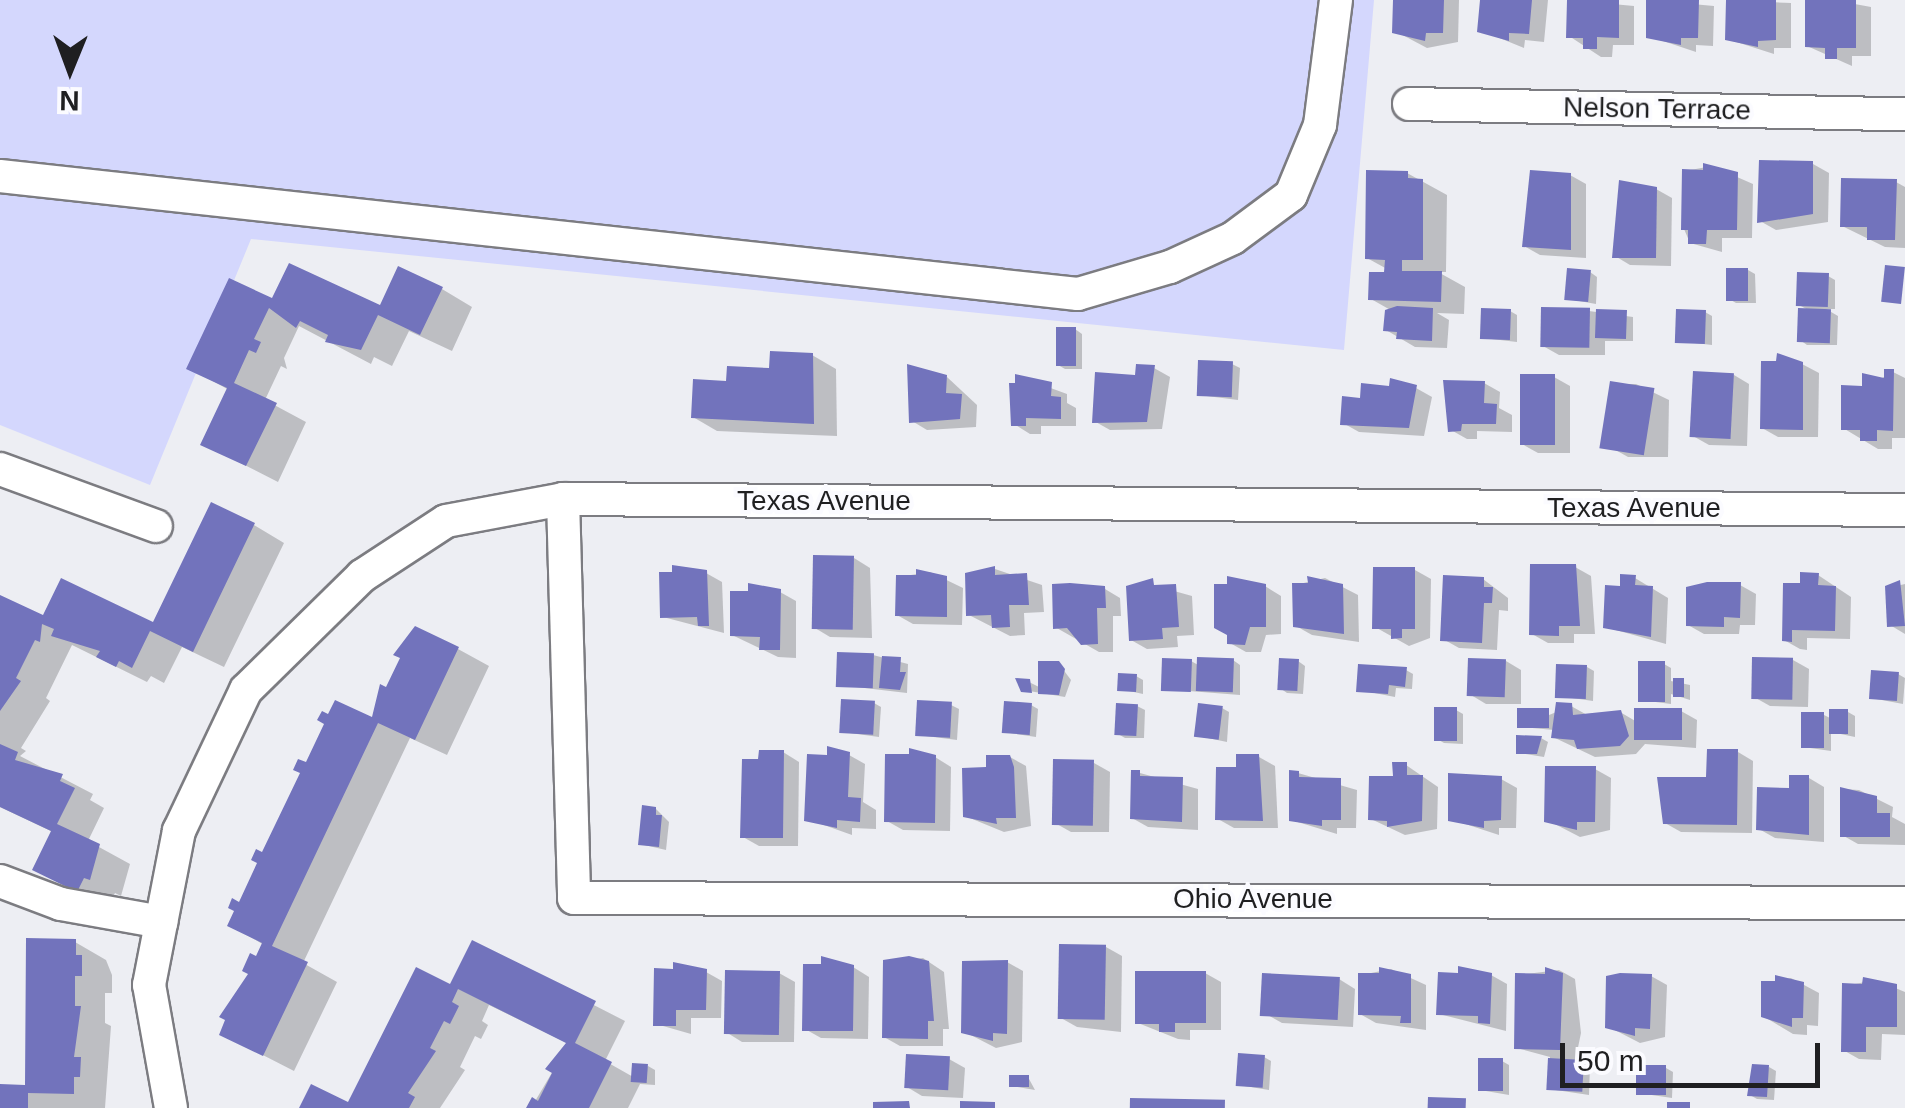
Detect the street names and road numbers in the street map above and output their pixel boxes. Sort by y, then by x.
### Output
street label: Nelson Terrace [1563,91,1751,127]
street label: Texas Avenue [736,484,912,518]
street label: Texas Avenue [1546,491,1722,525]
street label: Ohio Avenue [1172,882,1334,916]

